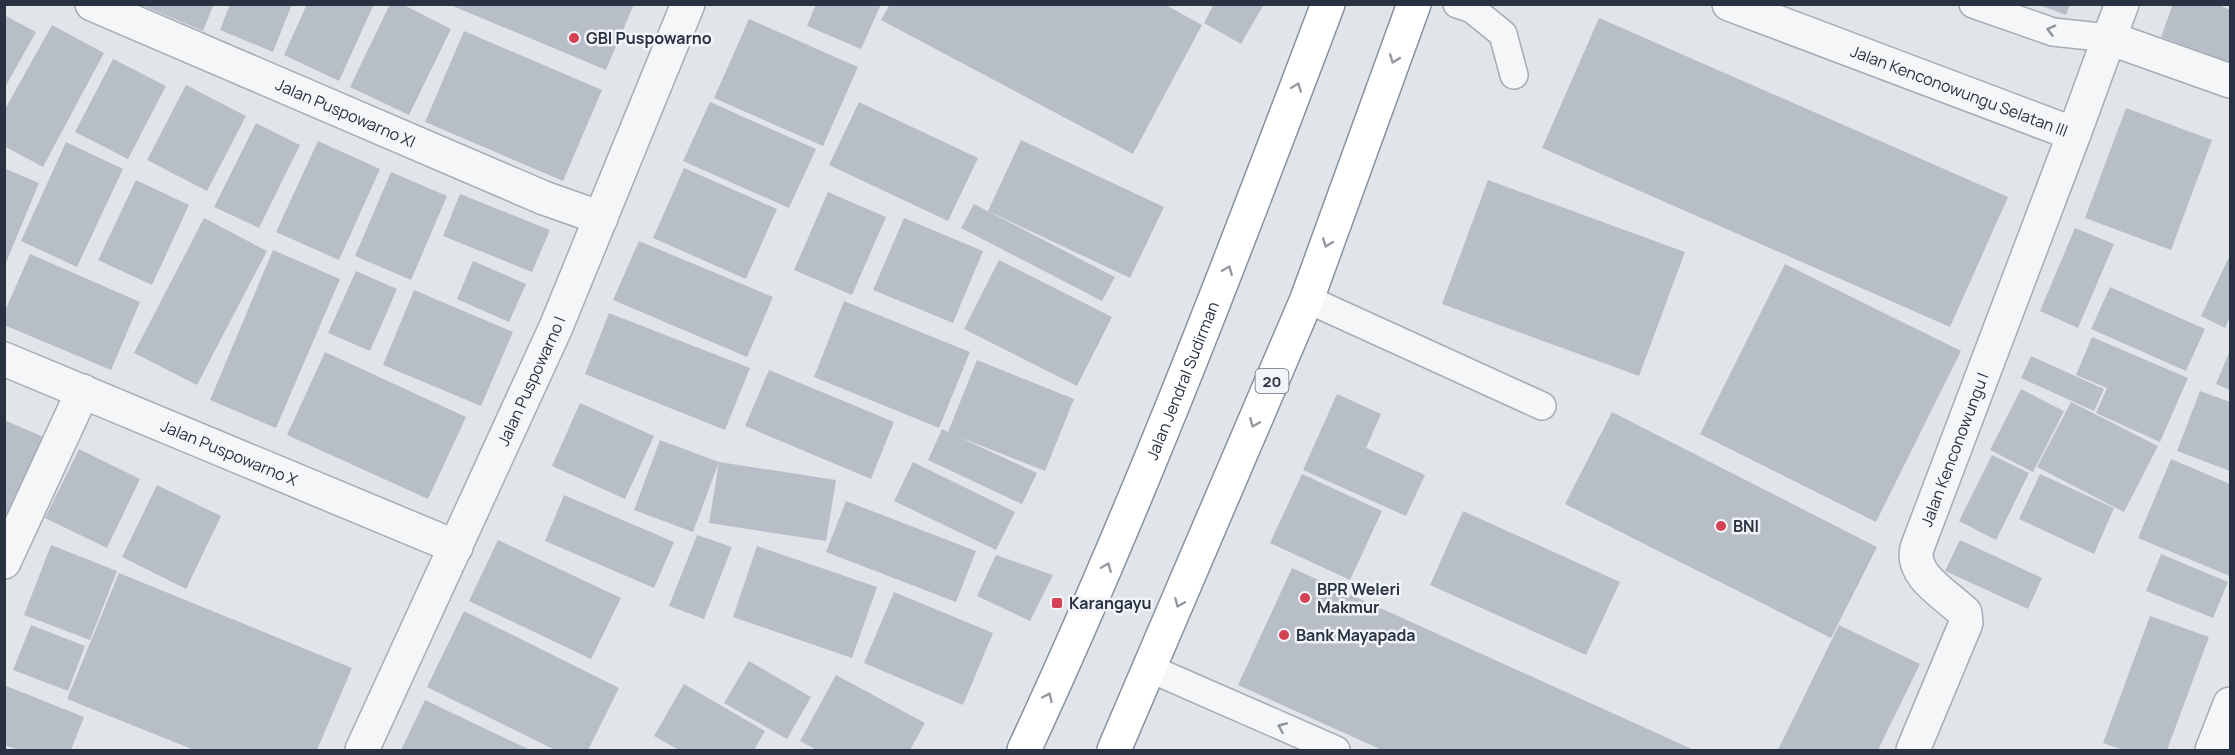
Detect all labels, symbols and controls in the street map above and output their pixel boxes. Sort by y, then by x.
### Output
one-way arrow [2046,25,2056,38]
place label: GBI Puspowarno [586,27,712,49]
marker: GBI Puspowarno [567,31,581,45]
street label: Jalan Kenconowungu Selatan III [1847,40,2071,142]
one-way arrow [1389,54,1402,64]
street label: Jalan Puspowarno XI [272,73,419,153]
one-way arrow [1289,82,1302,93]
one-way arrow [1322,237,1335,247]
one-way arrow [1221,265,1233,276]
street label: Jalan Jendral Sudirman [1141,298,1224,463]
street label: Jalan Puspowarno I [492,313,570,449]
road number: 20 [1256,369,1288,393]
street label: Jalan Kenconowungu I [1915,369,1994,530]
street label: Jalan Puspowarno X [158,414,301,491]
one-way arrow [1250,417,1262,428]
place label: BNI [1733,515,1759,537]
marker: BNI [1714,519,1728,533]
one-way arrow [1100,562,1112,573]
place label: BPR Weleri Makmur [1317,578,1400,618]
marker: BPR Weleri Makmur [1298,591,1312,605]
place label: Karangayu [1069,592,1152,614]
marker: Karangayu [1050,596,1064,610]
one-way arrow [1174,597,1186,608]
place label: Bank Mayapada [1296,624,1416,646]
marker: Bank Mayapada [1277,628,1291,642]
one-way arrow [1041,693,1053,704]
one-way arrow [1277,722,1288,734]

